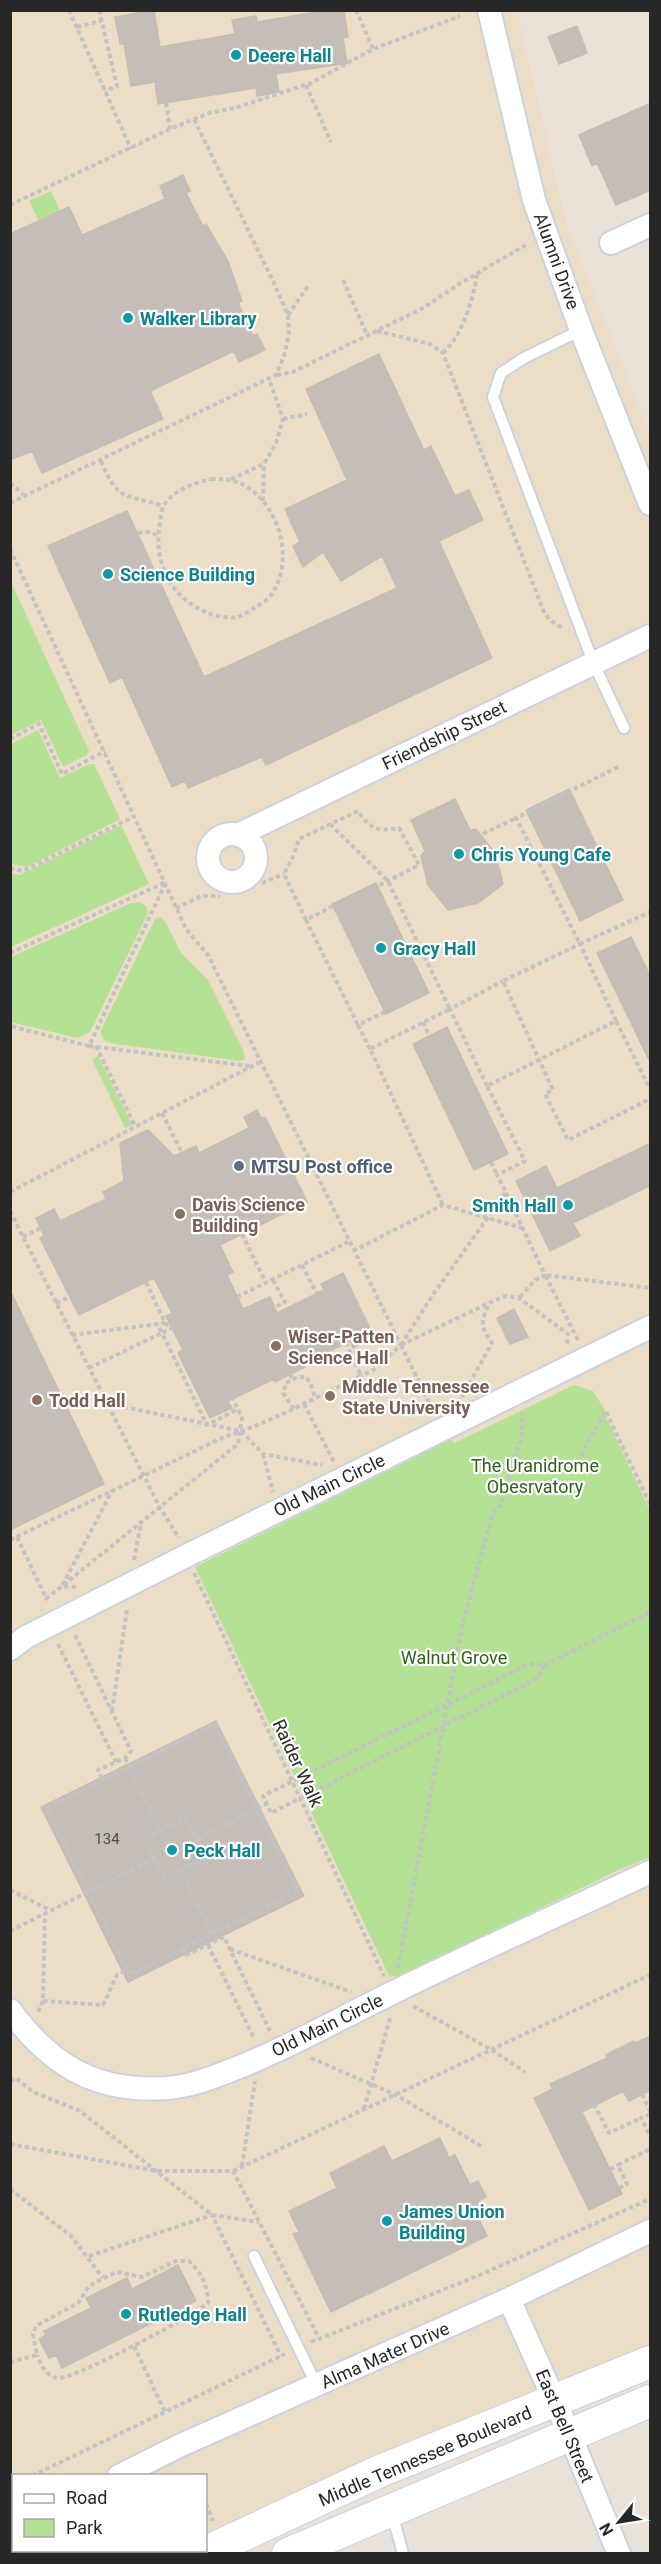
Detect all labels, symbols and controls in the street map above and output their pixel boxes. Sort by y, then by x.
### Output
place label: Deere Hall [248,45,332,66]
marker: Deere Hall [229,48,243,62]
street label: Alumni Drive [530,210,584,312]
place label: Walker Library [140,308,257,329]
marker: Walker Library [121,311,135,325]
place label: Science Building [120,564,255,585]
marker: Science Building [101,567,115,581]
street label: Friendship Street [379,696,510,774]
place label: Chris Young Cafe [471,844,611,865]
marker: Chris Young Cafe [452,847,466,861]
place label: Gracy Hall [393,938,476,959]
marker: Gracy Hall [374,941,388,955]
place label: MTSU Post office [251,1156,393,1177]
marker: MTSU Post office [232,1159,246,1173]
place label: Davis Science Building [192,1194,305,1236]
place label: Smith Hall [472,1195,556,1216]
marker: Smith Hall [561,1198,575,1212]
marker: Davis Science Building [173,1207,187,1221]
place label: Wiser-Patten Science Hall [288,1326,394,1368]
marker: Wiser-Patten Science Hall [269,1339,283,1353]
place label: Middle Tennessee State University [342,1376,489,1418]
marker: Middle Tennessee State University [323,1389,337,1403]
place label: Todd Hall [49,1390,125,1411]
marker: Todd Hall [30,1393,44,1407]
street label: Old Main Circle [270,1449,388,1521]
park label: The Uranidrome Obesrvatory [471,1455,599,1497]
park label: Walnut Grove [401,1647,507,1668]
street label: Raider Walk [269,1716,328,1811]
house number: 134 [94,1830,120,1848]
place label: Peck Hall [184,1840,261,1861]
marker: Peck Hall [165,1843,179,1857]
street label: Old Main Circle [268,1989,386,2061]
place label: James Union Building [399,2201,505,2243]
marker: James Union Building [380,2214,394,2228]
place label: Rutledge Hall [138,2304,247,2325]
marker: Rutledge Hall [119,2307,133,2321]
street label: Alma Mater Drive [318,2317,452,2393]
street label: East Bell Street [532,2366,598,2486]
street label: Middle Tennessee Boulevard [315,2402,535,2510]
legend [12,2474,207,2552]
text: Road [66,2487,107,2508]
north arrow [589,2492,649,2552]
text: Park [66,2517,103,2538]
text: N [595,2520,617,2539]

